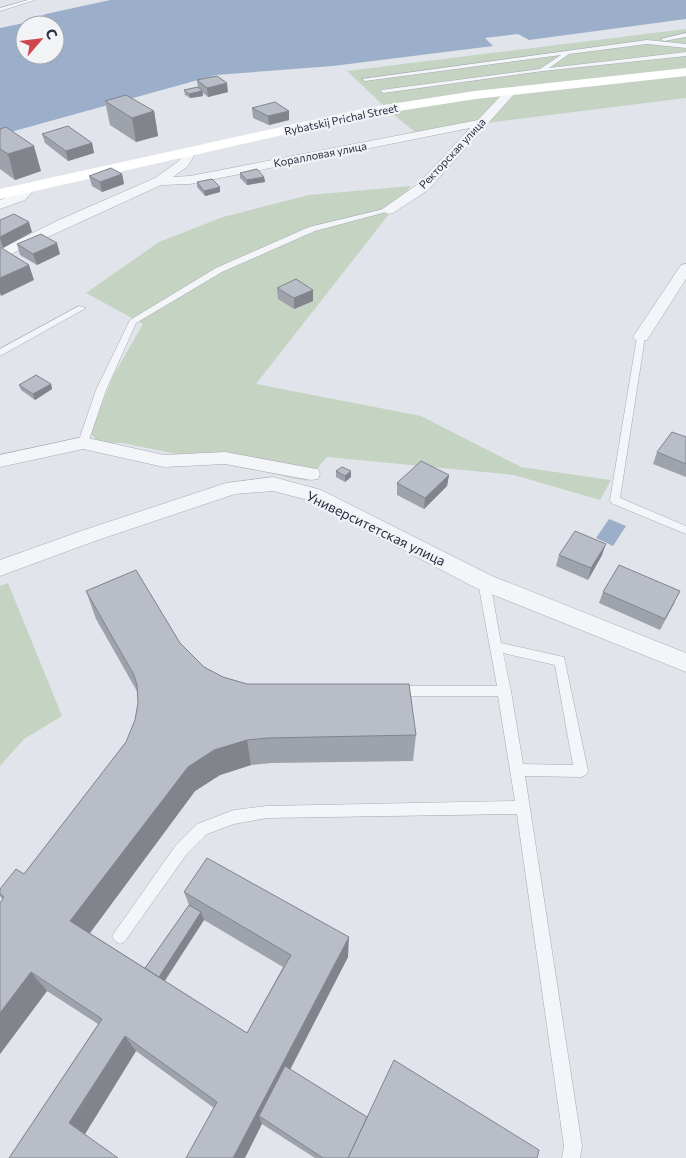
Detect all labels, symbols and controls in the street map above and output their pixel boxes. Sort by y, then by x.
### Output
north arrow [15,15,65,65]
text: С [42,25,62,42]
street label: Rybatskij Prichal Street [283,100,400,137]
street label: Ректорская улица [416,115,488,191]
street label: Коралловая улица [272,139,368,169]
street label: Университетская улица [304,487,448,569]

